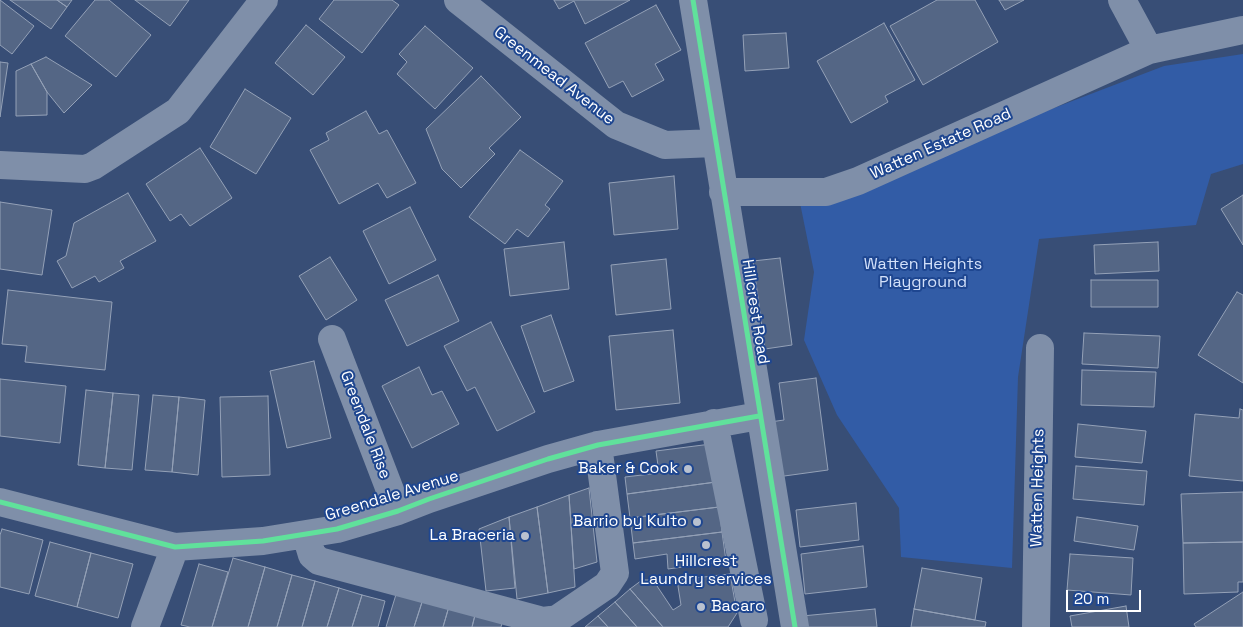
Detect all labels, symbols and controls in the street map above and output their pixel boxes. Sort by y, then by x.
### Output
street label: Greenmead Avenue [490,23,618,129]
street label: Watten Estate Road [868,104,1014,184]
park label: Watten Heights Playground [864,255,982,293]
street label: Hillcrest Road [737,258,773,366]
street label: Greendale Rise [336,368,394,482]
street label: Watten Heights [1027,429,1049,547]
place label: Baker & Cook [578,459,678,479]
marker: Baker & Cook [682,463,694,475]
street label: Greendale Avenue [323,467,461,525]
place label: Barrio by Kulto [573,512,687,532]
marker: Barrio by Kulto [691,516,703,528]
place label: La Braceria [429,526,515,546]
marker: La Braceria [519,530,531,542]
marker: Hillcrest Laundry services [700,539,712,551]
place label: Hillcrest Laundry services [640,552,772,590]
scale bar [1068,580,1143,612]
text: 20 m [1074,589,1109,608]
place label: Bacaro [711,597,765,617]
marker: Bacaro [695,601,707,613]

